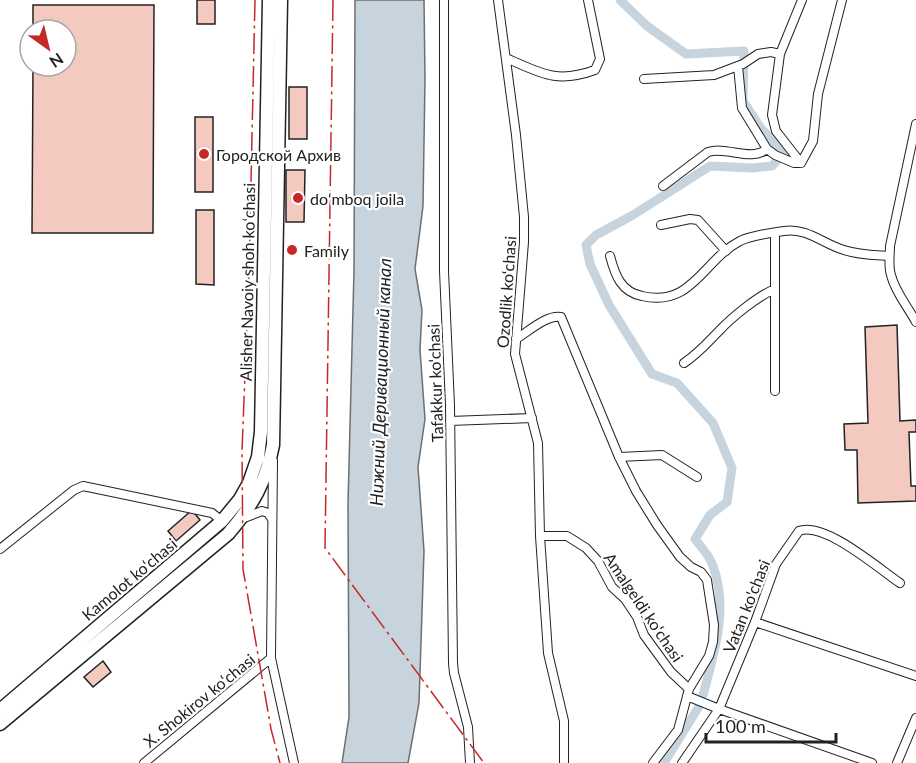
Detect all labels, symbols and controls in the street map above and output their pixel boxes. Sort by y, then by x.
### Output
north arrow [18,18,78,78]
text: N [46,50,67,72]
place label: Городской Архив [216,145,341,164]
marker: Городской Архив [197,147,211,161]
street label: Alisher Navoiy shoh koʻchasi [236,183,258,381]
place label: doʻmboq joila [310,189,404,208]
marker: doʻmboq joila [291,191,305,205]
street label: Ozodlik ko‘chasi [493,235,519,349]
place label: Family [304,241,350,260]
marker: Family [285,243,299,257]
water label: Нижний Деривационный канал [365,258,395,506]
street label: Tafakkur ko‘chasi [423,324,447,442]
street label: Kamolot ko‘chasi [78,534,180,624]
street label: Amalgeldi ko‘chasi [600,549,688,665]
street label: Vatan ko'chasi [719,557,773,655]
street label: X. Shokirov ko‘chasi [140,649,258,751]
scale bar [706,706,836,744]
text: 100 m [715,715,766,737]

